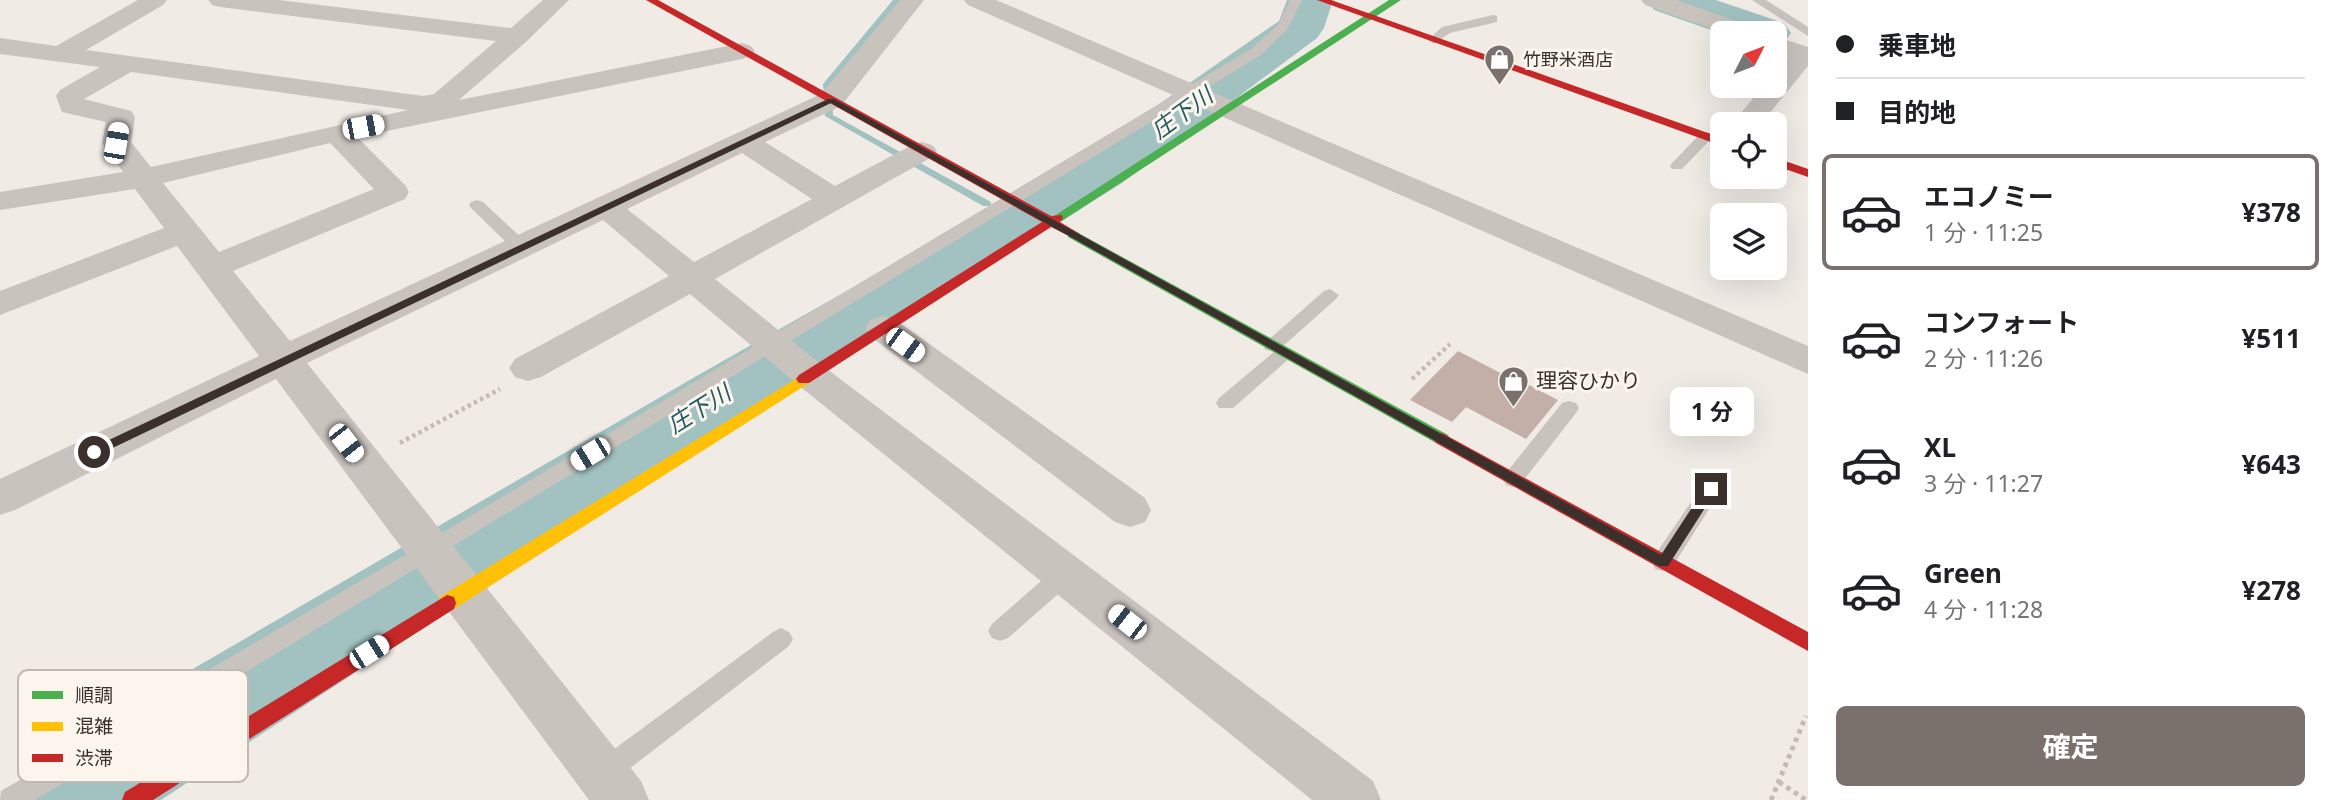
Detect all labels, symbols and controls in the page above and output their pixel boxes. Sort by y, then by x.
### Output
north arrow [1710,21,1787,98]
map controls [1710,21,1787,280]
text: 乗車地 [1878,27,1956,63]
shop icon: 竹野米酒店 [1483,43,1517,87]
place label: 竹野米酒店 [1523,47,1613,71]
water label: 庄下川 [1144,77,1221,145]
text: 目的地 [1878,94,1956,130]
button: locate [1710,112,1787,189]
car [341,113,386,141]
car [103,120,130,166]
text: エコノミー [1924,178,2054,214]
icon: car [1840,181,1903,244]
text: ¥378 [2242,194,2301,230]
button: layers [1710,203,1787,280]
text: 1 分 · 11:25 [1924,216,2043,248]
text: コンフォート [1924,304,2079,340]
icon: car [1840,307,1903,370]
text: ¥511 [2242,320,2301,356]
car [882,324,929,366]
text: 2 分 · 11:26 [1924,342,2043,374]
shop icon: 理容ひかり [1496,364,1530,408]
place label: 理容ひかり [1536,366,1641,394]
water label: 庄下川 [661,375,739,440]
callout: 1 分 [1669,388,1753,436]
text: 1 分 [1691,395,1733,427]
car [325,420,368,466]
text: XL [1924,429,1956,465]
icon: car [1840,433,1903,496]
car [567,434,614,474]
route start [78,436,110,468]
text: ¥643 [2242,446,2301,482]
text: 3 分 · 11:27 [1924,467,2043,499]
route end [1695,473,1727,505]
text: Green [1924,555,2002,591]
icon: car [1840,559,1903,622]
text: ¥278 [2242,572,2301,608]
text: 4 分 · 11:28 [1924,593,2043,625]
car [1104,601,1151,643]
car [346,632,393,672]
legend [18,670,248,782]
text: 順調 [75,682,113,708]
button: 確定 [1836,706,2305,786]
text: 混雑 [75,713,113,739]
text: 渋滞 [75,745,113,771]

